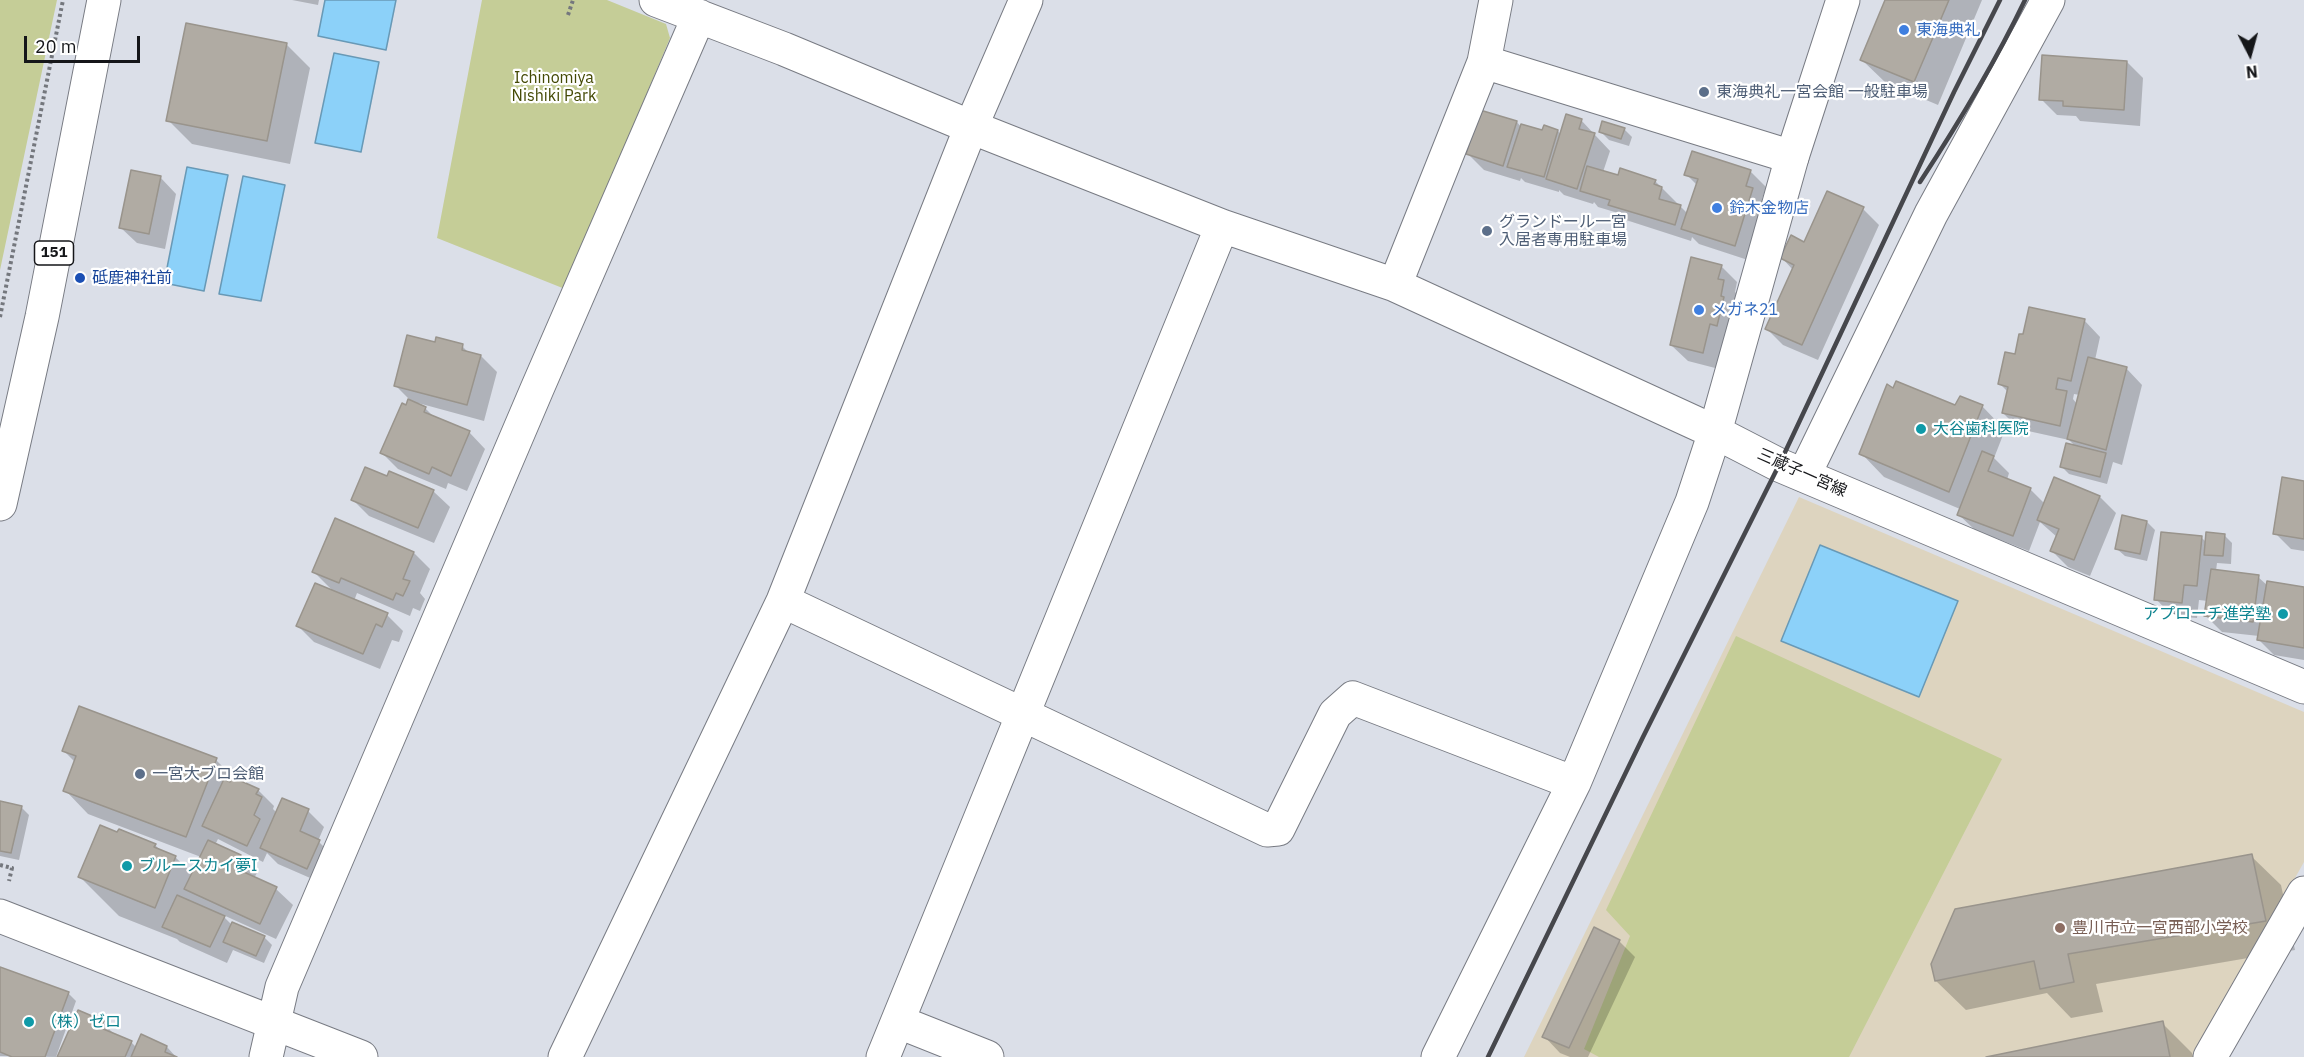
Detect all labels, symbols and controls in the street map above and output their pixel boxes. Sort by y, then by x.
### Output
place label: 東海典礼 [1916,20,1980,40]
marker: 東海典礼 [1897,23,1911,37]
scale bar [27,24,142,62]
north arrow [2220,24,2280,84]
text: 20 m [35,35,77,58]
text: N [2245,61,2259,82]
park label: Ichinomiya Nishiki Park [512,68,596,106]
place label: 東海典礼一宮会館 一般駐車場 [1716,82,1928,102]
marker: 東海典礼一宮会館 一般駐車場 [1697,85,1711,99]
place label: 鈴木金物店 [1729,198,1809,218]
marker: 鈴木金物店 [1710,201,1724,215]
place label: グランドール一宮 入居者専用駐車場 [1499,212,1627,250]
marker: グランドール一宮 入居者専用駐車場 [1480,224,1494,238]
road number: 151 [34,241,74,265]
place label: 砥鹿神社前 [92,268,172,288]
marker: 砥鹿神社前 [73,271,87,285]
place label: メガネ21 [1711,300,1778,320]
marker: メガネ21 [1692,303,1706,317]
place label: 大谷歯科医院 [1933,419,2029,439]
marker: 大谷歯科医院 [1914,422,1928,436]
street label: 三蔵子一宮線 [1754,445,1850,501]
place label: アプローチ進学塾 [2143,604,2271,624]
marker: アプローチ進学塾 [2276,607,2290,621]
place label: 一宮大ブロ会館 [152,764,264,784]
marker: 一宮大ブロ会館 [133,767,147,781]
place label: ブルースカイ夢I [139,856,257,876]
marker: ブルースカイ夢I [120,859,134,873]
place label: 豊川市立一宮西部小学校 [2072,918,2248,938]
marker: 豊川市立一宮西部小学校 [2053,921,2067,935]
place label: （株）ゼロ [41,1012,121,1032]
marker: （株）ゼロ [22,1015,36,1029]

